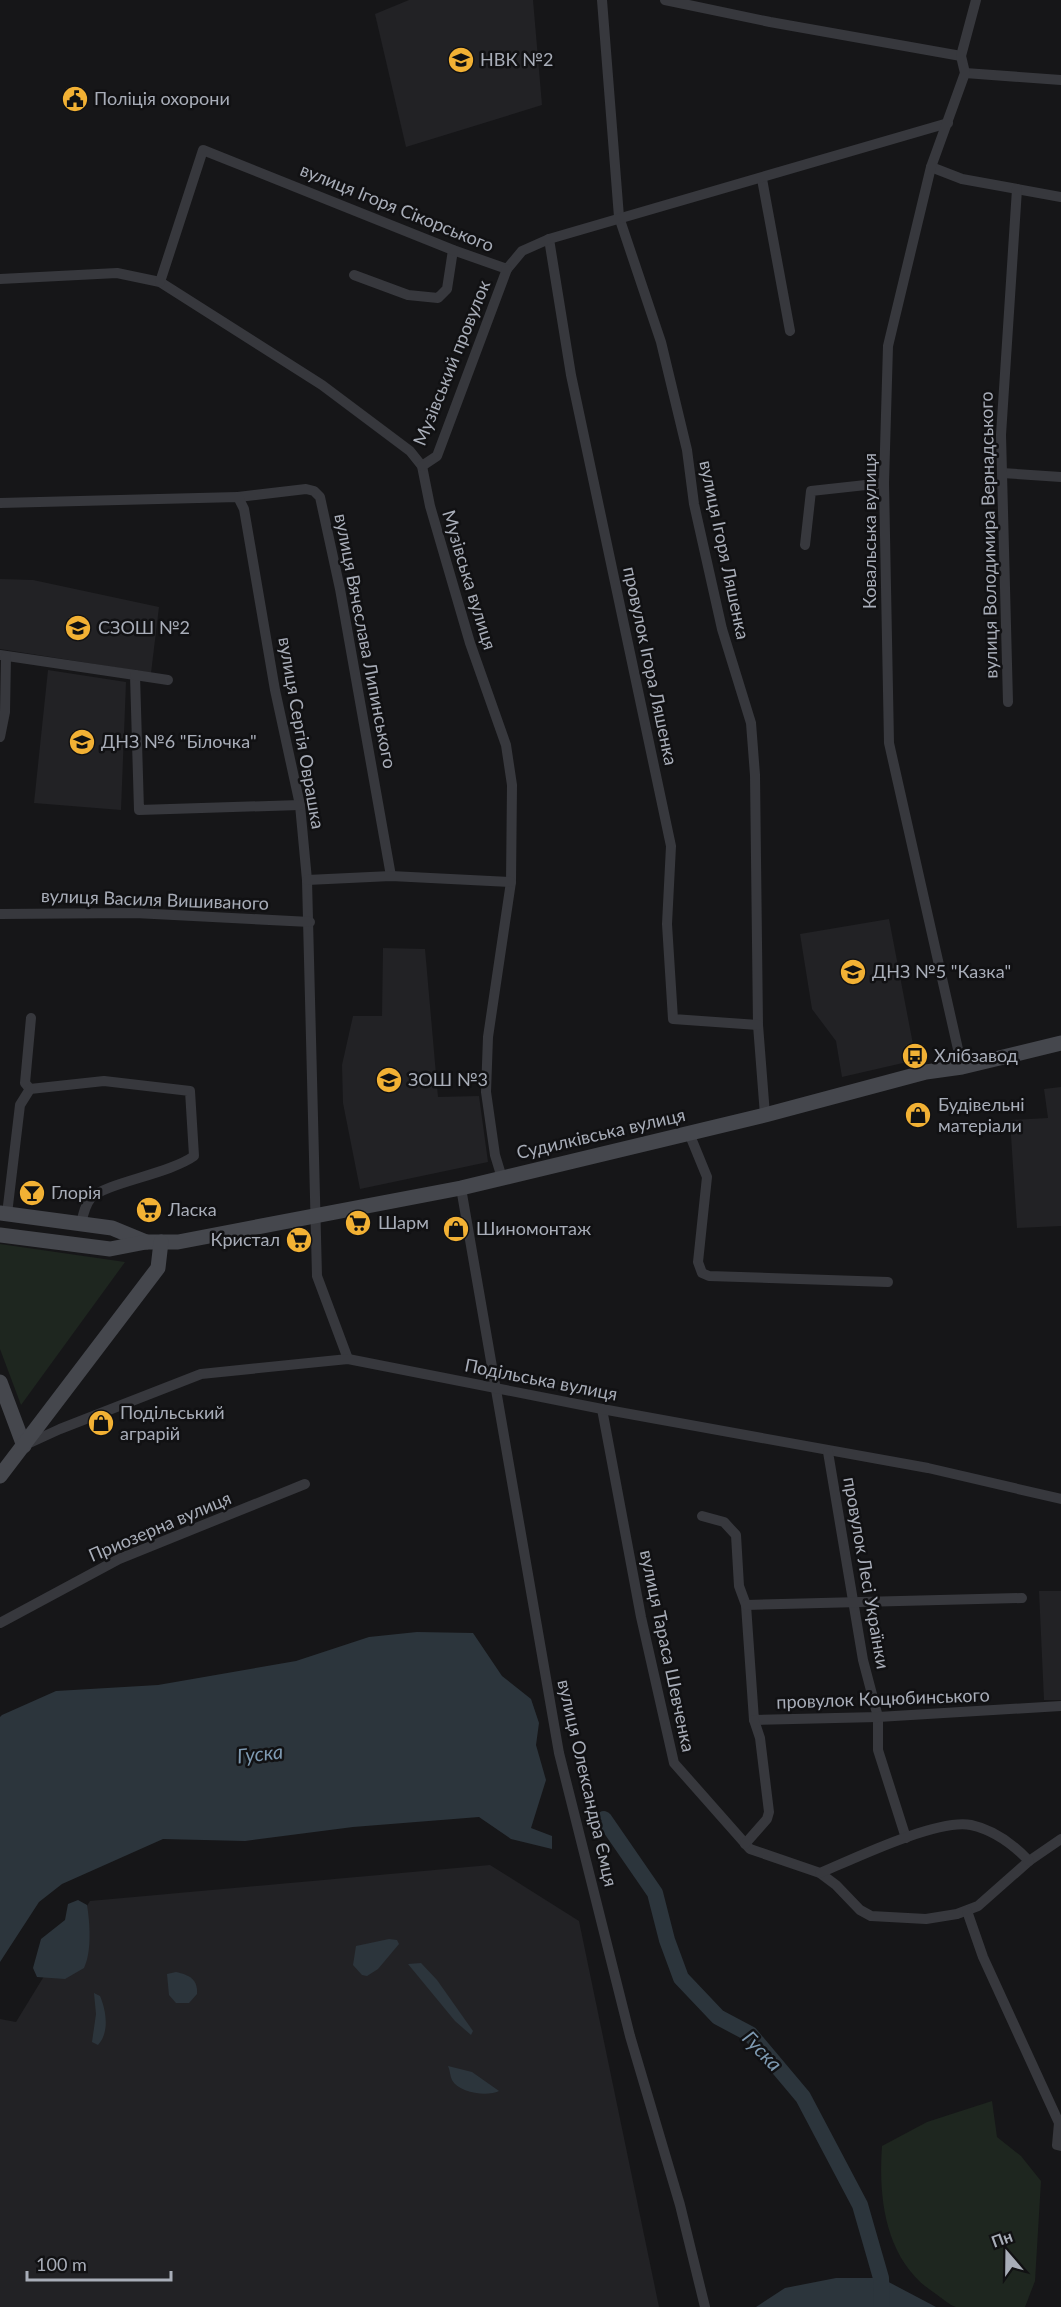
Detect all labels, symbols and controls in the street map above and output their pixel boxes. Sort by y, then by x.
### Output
school or university icon: НВК №2 [446,45,476,75]
place label: НВК №2 [480,48,553,70]
public building icon: Поліція охорони [60,84,90,114]
place label: Поліція охорони [94,87,230,109]
street label: вулиця Ігоря Сікорського [297,158,498,256]
street label: Музівський провулок [408,276,495,449]
street label: вулиця Володимира Вернадського [974,391,1002,679]
street label: Ковальська вулиця [858,453,880,609]
street label: вулиця Ігоря Ляшенка [695,458,755,641]
street label: Музівська вулиця [438,507,502,652]
street label: вулиця Вячеслава Липинського [330,511,402,770]
street label: провулок Ігора Ляшенка [619,565,683,767]
school or university icon: СЗОШ №2 [63,613,93,643]
place label: СЗОШ №2 [98,616,190,638]
street label: вулиця Сергія Оврашка [274,635,330,830]
school or university icon: ДНЗ №6 "Білочка" [67,727,97,757]
place label: ДНЗ №6 "Білочка" [101,730,257,752]
street label: вулиця Василя Вишиваного [41,884,269,914]
school or university icon: ДНЗ №5 "Казка" [838,957,868,987]
place label: ДНЗ №5 "Казка" [872,960,1011,982]
bus stop icon: Хлібзавод [900,1041,930,1071]
place label: Хлібзавод [934,1044,1018,1066]
school or university icon: ЗОШ №3 [374,1065,404,1095]
place label: ЗОШ №3 [408,1068,488,1090]
place label: Будівельні матеріали [938,1093,1025,1136]
shop icon: Будівельні матеріали [903,1100,933,1130]
street label: Судилківська вулиця [514,1103,687,1163]
bar icon: Глорія [17,1178,47,1208]
place label: Глорія [51,1181,101,1203]
supermarket icon: Ласка [134,1195,164,1225]
place label: Ласка [167,1198,217,1220]
supermarket icon: Шарм [343,1208,373,1238]
place label: Шарм [378,1211,429,1233]
shop icon: Шиномонтаж [441,1214,471,1244]
place label: Шиномонтаж [476,1217,591,1239]
supermarket icon: Кристал [284,1225,314,1255]
place label: Кристал [211,1228,280,1250]
street label: Подільська вулиця [463,1353,620,1405]
place label: Подільський аграрій [120,1401,225,1444]
shop icon: Подільський аграрій [86,1408,116,1438]
street label: провулок Лесі Українки [839,1475,895,1671]
street label: Приозерна вулиця [85,1486,234,1566]
street label: вулиця Тараса Шевченка [636,1548,700,1754]
street label: вулиця Олександра Ємця [553,1677,623,1888]
street label: провулок Коцюбинського [776,1683,990,1713]
water label: Гуска [236,1739,284,1767]
water label: Гуска [738,2025,787,2075]
north arrow [977,2223,1037,2283]
text: Пн [989,2226,1015,2251]
scale bar [27,2244,171,2282]
text: 100 m [36,2253,87,2275]

